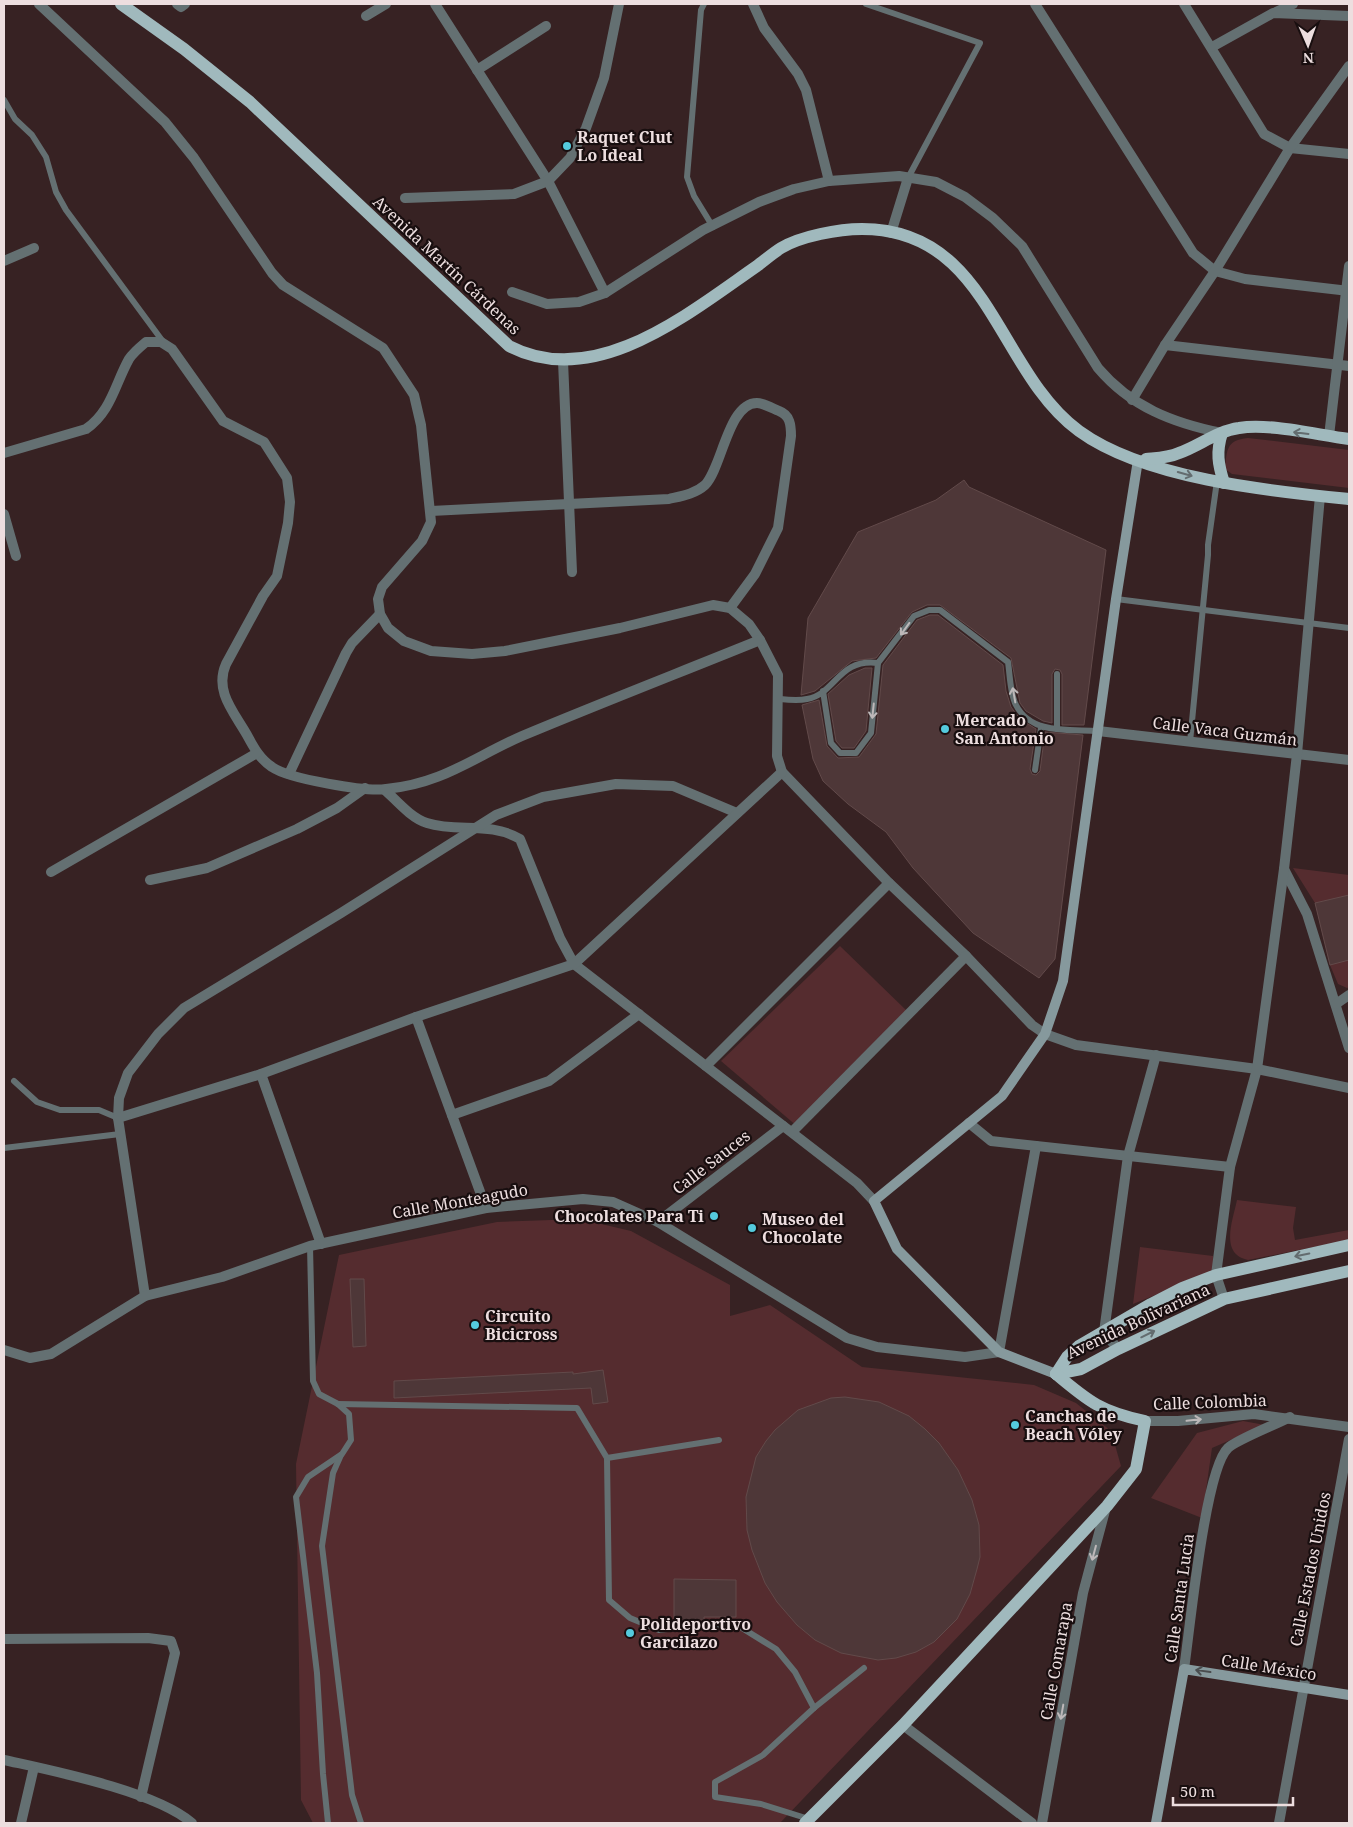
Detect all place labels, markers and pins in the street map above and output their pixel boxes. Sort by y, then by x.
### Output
place label: Raquet Clut Lo Ideal [577,126,673,166]
marker: Raquet Clut Lo Ideal [561,140,573,152]
place label: Mercado San Antonio [955,709,1054,749]
marker: Mercado San Antonio [939,723,951,735]
place label: Chocolates Para Ti [554,1205,704,1227]
place label: Museo del Chocolate [762,1208,844,1248]
marker: Chocolates Para Ti [708,1210,720,1222]
marker: Museo del Chocolate [746,1222,758,1234]
place label: Circuito Bicicross [485,1305,558,1345]
marker: Circuito Bicicross [469,1319,481,1331]
place label: Canchas de Beach Vóley [1025,1405,1123,1445]
marker: Canchas de Beach Vóley [1009,1419,1021,1431]
place label: Polideportivo Garcilazo [640,1613,751,1653]
marker: Polideportivo Garcilazo [624,1627,636,1639]

